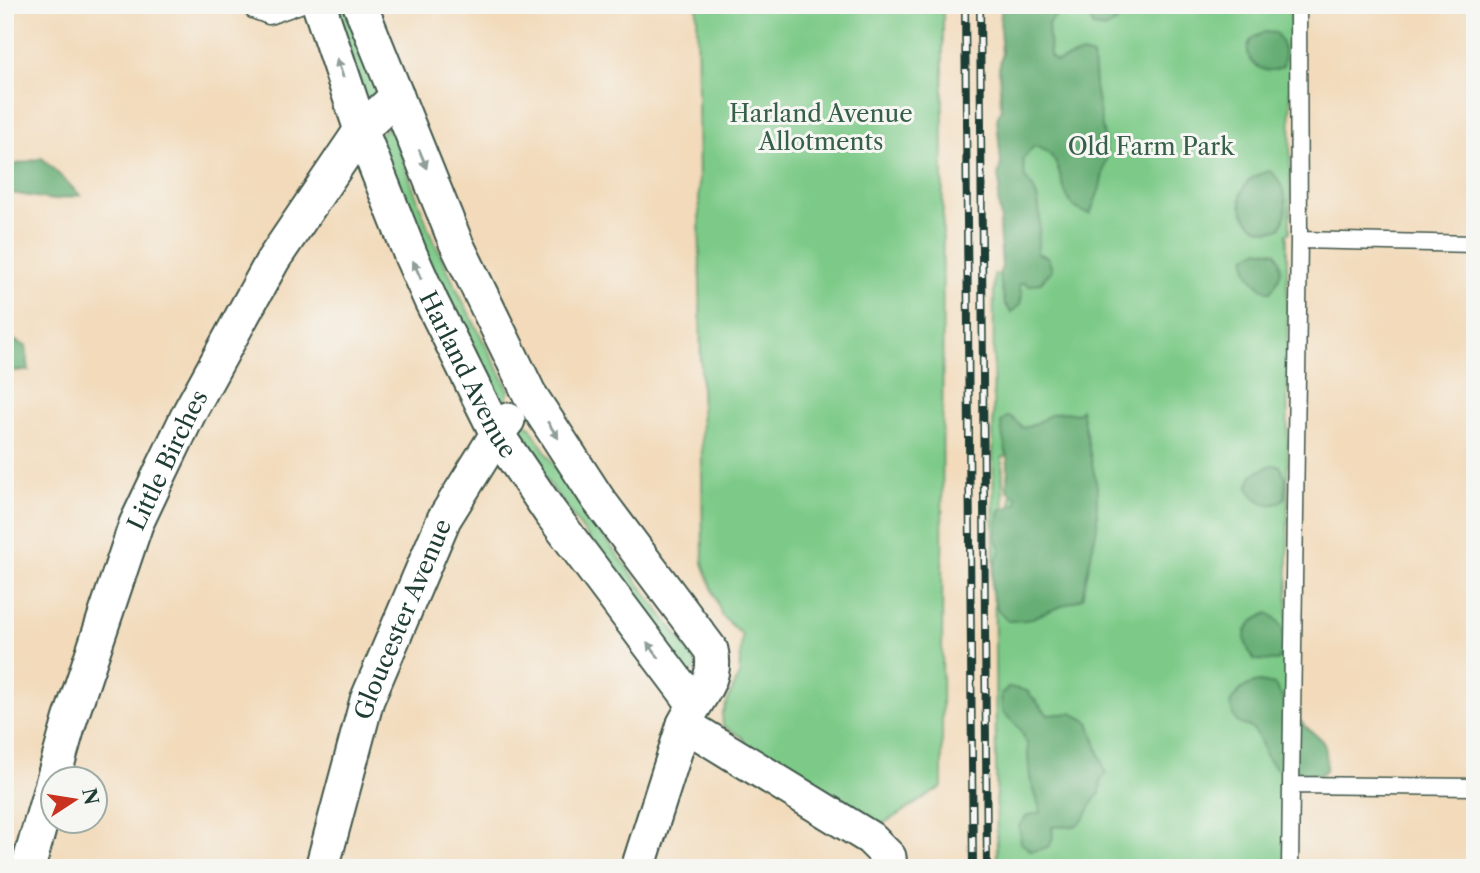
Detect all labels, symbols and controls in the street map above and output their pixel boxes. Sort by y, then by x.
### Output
one-way arrow [334,57,345,78]
park label: Harland Avenue Allotments [729,99,913,156]
park label: Old Farm Park [1068,132,1235,161]
one-way arrow [417,149,429,169]
one-way arrow [412,259,423,280]
street label: Harland Avenue [414,286,523,463]
street label: Little Birches [121,384,213,535]
one-way arrow [547,420,560,440]
street label: Gloucester Avenue [348,514,457,722]
one-way arrow [645,641,660,659]
north arrow [38,764,108,834]
text: N [77,786,103,807]

